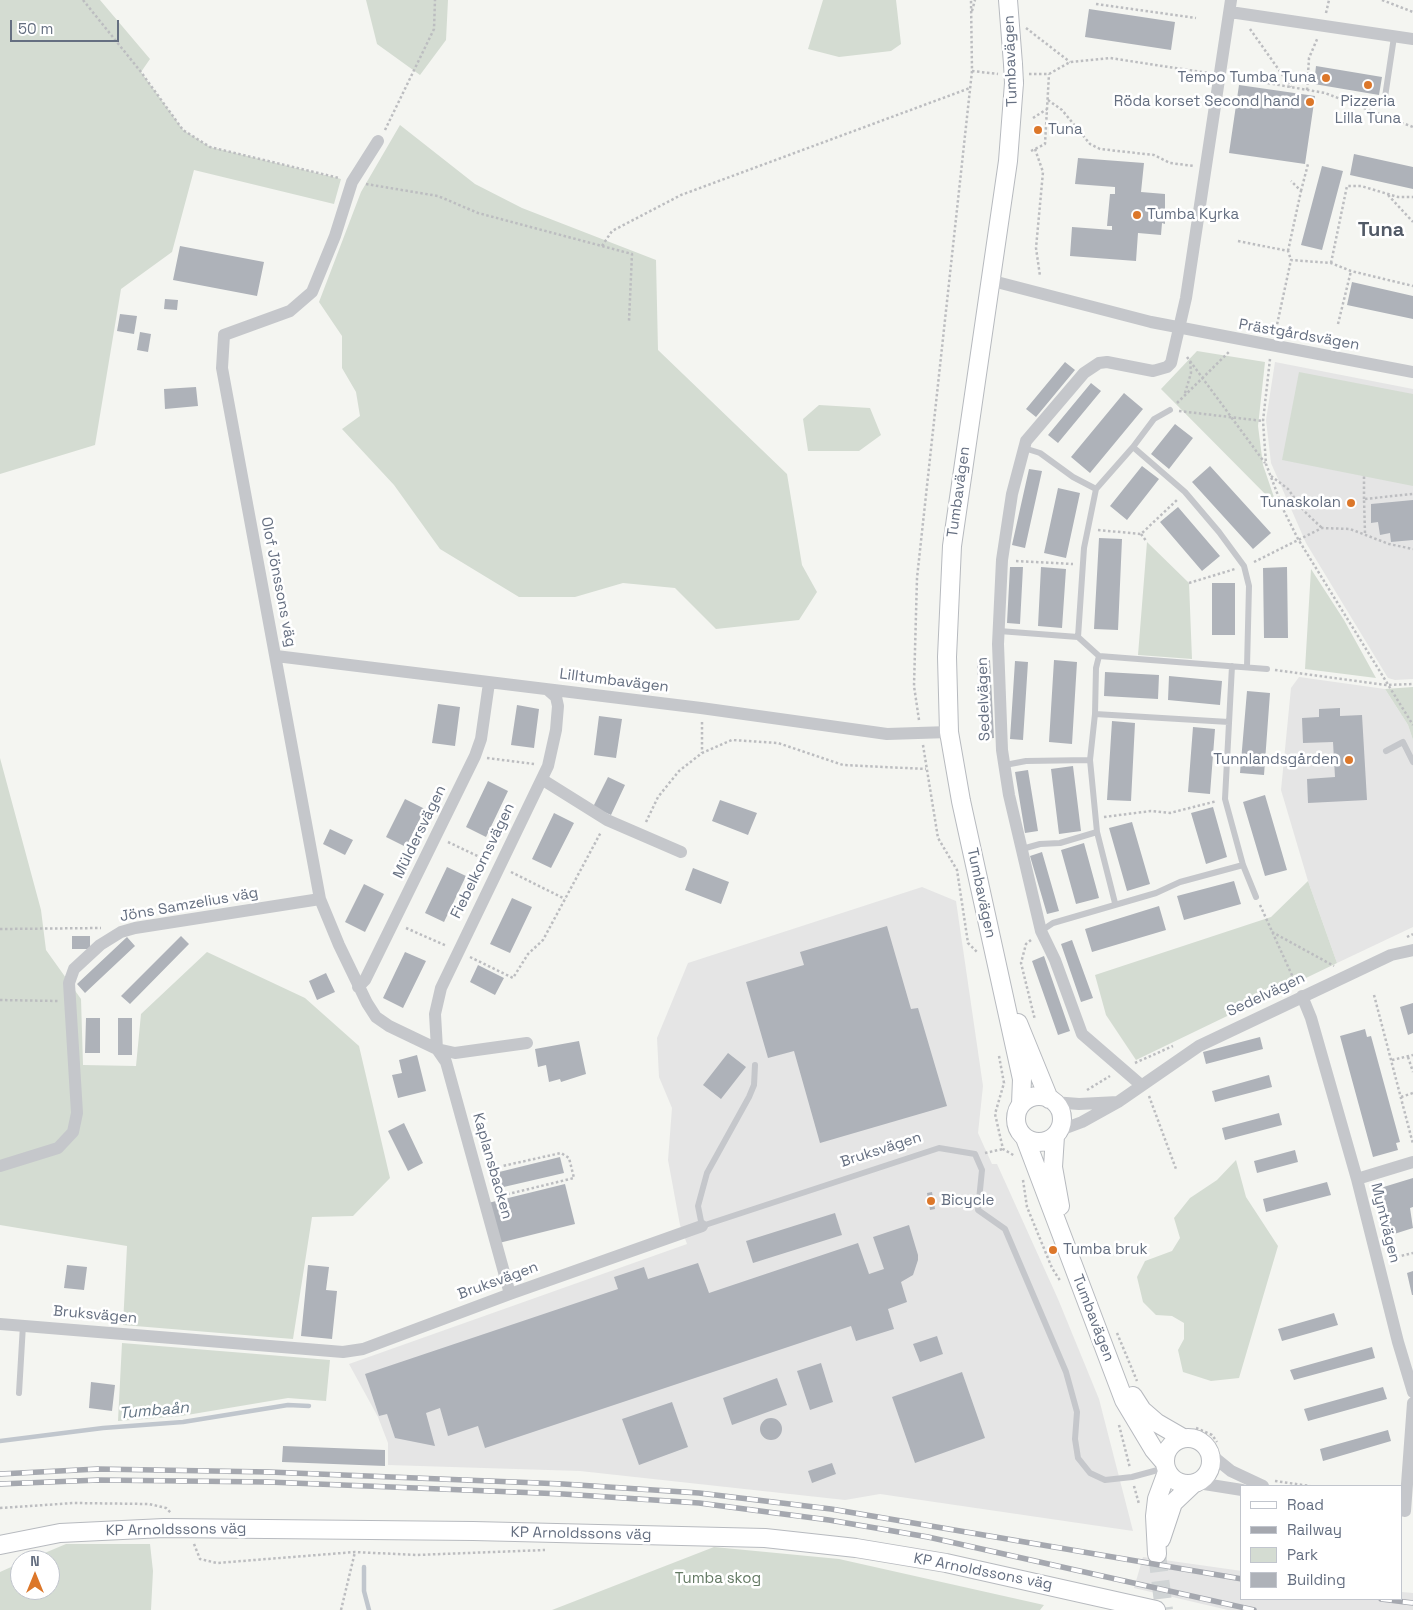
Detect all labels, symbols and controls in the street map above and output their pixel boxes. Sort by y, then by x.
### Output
scale bar [12,10,121,42]
street label: Tumbavägen [1000,15,1022,107]
text: 50 m [18,19,53,38]
place label: Tempo Tumba Tuna [1178,69,1316,87]
marker: Tempo Tumba Tuna [1320,72,1332,84]
marker: Pizzeria Lilla Tuna [1362,79,1374,91]
place label: Röda korset Second hand [1114,93,1300,111]
place label: Pizzeria Lilla Tuna [1335,93,1401,128]
marker: Röda korset Second hand [1304,96,1316,108]
place label: Tuna [1048,121,1083,139]
marker: Tuna [1032,124,1044,136]
place label: Tumba Kyrka [1147,206,1239,224]
marker: Tumba Kyrka [1131,209,1143,221]
district label: Tuna [1358,219,1404,243]
street label: Prästgårdsvägen [1237,316,1361,354]
street label: Tumbavägen [944,445,974,539]
place label: Tunaskolan [1260,494,1341,512]
marker: Tunaskolan [1345,497,1357,509]
street label: Olof Jönssons väg [257,515,299,649]
street label: Sedelvägen [974,657,994,741]
street label: Lilltumbavägen [558,665,670,697]
place label: Tunnlandsgården [1213,751,1339,769]
marker: Tunnlandsgården [1343,754,1355,766]
street label: Müldersvägen [390,782,450,882]
street label: Fiebelkornsvägen [447,800,519,922]
street label: Tumbavägen [963,846,999,940]
street label: Jöns Samzelius väg [118,884,260,926]
street label: Sedelvägen [1224,969,1308,1021]
street label: Kaplansbacken [468,1111,516,1221]
street label: Bruksvägen [838,1128,924,1172]
street label: Myntvägen [1366,1181,1404,1265]
place label: Bicycle [941,1192,994,1210]
marker: Bicycle [925,1195,937,1207]
place label: Tumba bruk [1063,1241,1147,1259]
marker: Tumba bruk [1047,1244,1059,1256]
street label: Bruksvägen [455,1258,541,1304]
street label: Tumbavägen [1068,1272,1118,1364]
street label: Bruksvägen [52,1302,138,1328]
water label: Tumbaån [118,1398,190,1424]
legend [1240,1485,1403,1600]
text: Road [1287,1495,1324,1514]
street label: KP Arnoldssons väg [105,1520,247,1540]
text: Railway [1287,1520,1342,1539]
street label: KP Arnoldssons väg [510,1524,652,1544]
text: Park [1287,1545,1318,1564]
north arrow [10,1550,60,1600]
street label: KP Arnoldssons väg [912,1550,1054,1594]
text: N [30,1552,40,1570]
park label: Tumba skog [675,1570,761,1588]
text: Building [1287,1570,1346,1589]

